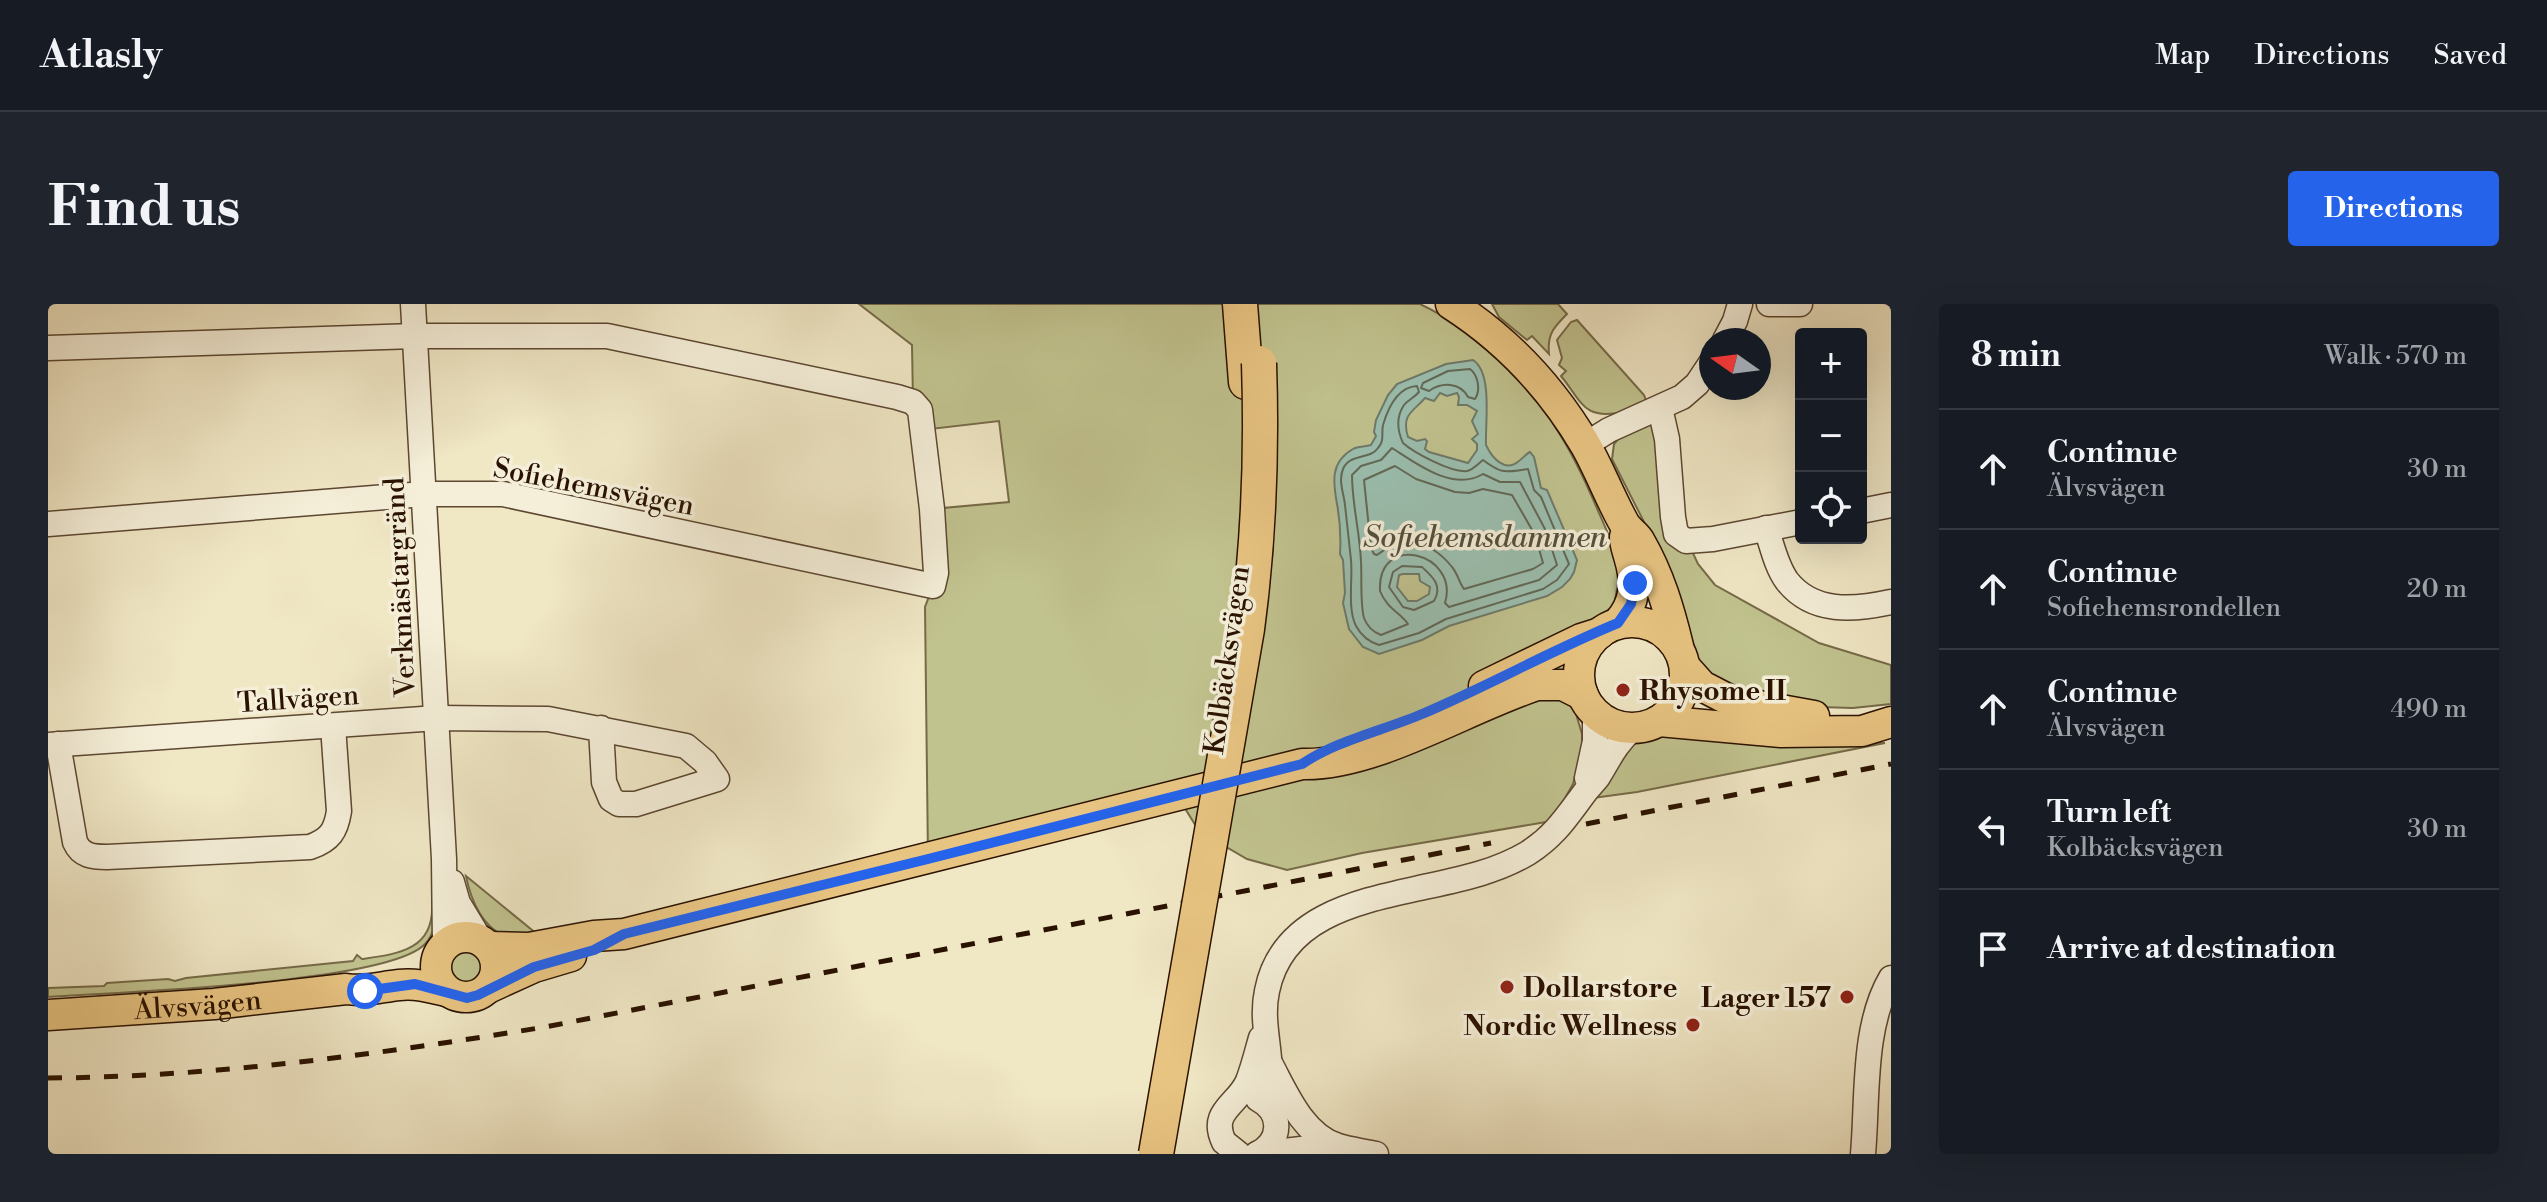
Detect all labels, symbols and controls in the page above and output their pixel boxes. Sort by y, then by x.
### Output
text: Atlasly [40,32,163,79]
text: Map [2155,38,2210,73]
text: Directions [2254,38,2389,73]
text: Saved [2433,38,2507,73]
button: Directions [2288,171,2499,246]
text: Find us [48,173,241,243]
north arrow [1699,328,1771,400]
map controls [1795,328,1867,544]
button: + [1795,328,1867,400]
text: 8 min [1971,335,2061,377]
text: Walk · 570 m [2324,340,2467,372]
button: − [1795,400,1867,472]
text: Continue [2047,434,2178,472]
icon: ahead [1971,447,2015,491]
street label: Sofiehemsvägen [490,451,697,524]
text: 30 m [2407,453,2467,485]
button: locate [1795,472,1867,544]
text: Älvsvägen [2047,472,2165,504]
street label: Verkmästargränd [377,476,424,699]
water label: Sofiehemsdammen [1363,519,1607,557]
text: Continue [2047,554,2178,592]
street label: Kolbäcksvägen [1197,563,1258,757]
route end [1617,565,1653,601]
icon: ahead [1971,567,2015,611]
text: 20 m [2407,573,2467,605]
text: Sofiehemsrondellen [2047,592,2281,624]
place label: Rhysome II [1639,674,1787,709]
text: Continue [2047,674,2178,712]
street label: Tallvägen [236,678,360,721]
marker: Rhysome II [1614,681,1632,699]
icon: ahead [1971,687,2015,731]
text: 490 m [2390,693,2467,725]
text: Älvsvägen [2047,712,2165,744]
text: Turn left [2047,794,2171,832]
icon: left [1971,807,2015,851]
text: 30 m [2407,813,2467,845]
text: Kolbäcksvägen [2047,832,2223,864]
icon: arrive [1971,927,2015,971]
text: Arrive at destination [2047,930,2336,968]
place label: Dollarstore [1523,971,1678,1006]
route start [347,973,383,1009]
marker: Dollarstore [1498,978,1516,996]
place label: Lager 157 [1701,981,1831,1016]
street label: Älvsvägen [132,983,264,1028]
marker: Lager 157 [1838,988,1856,1006]
place label: Nordic Wellness [1463,1009,1677,1044]
marker: Nordic Wellness [1684,1016,1702,1034]

